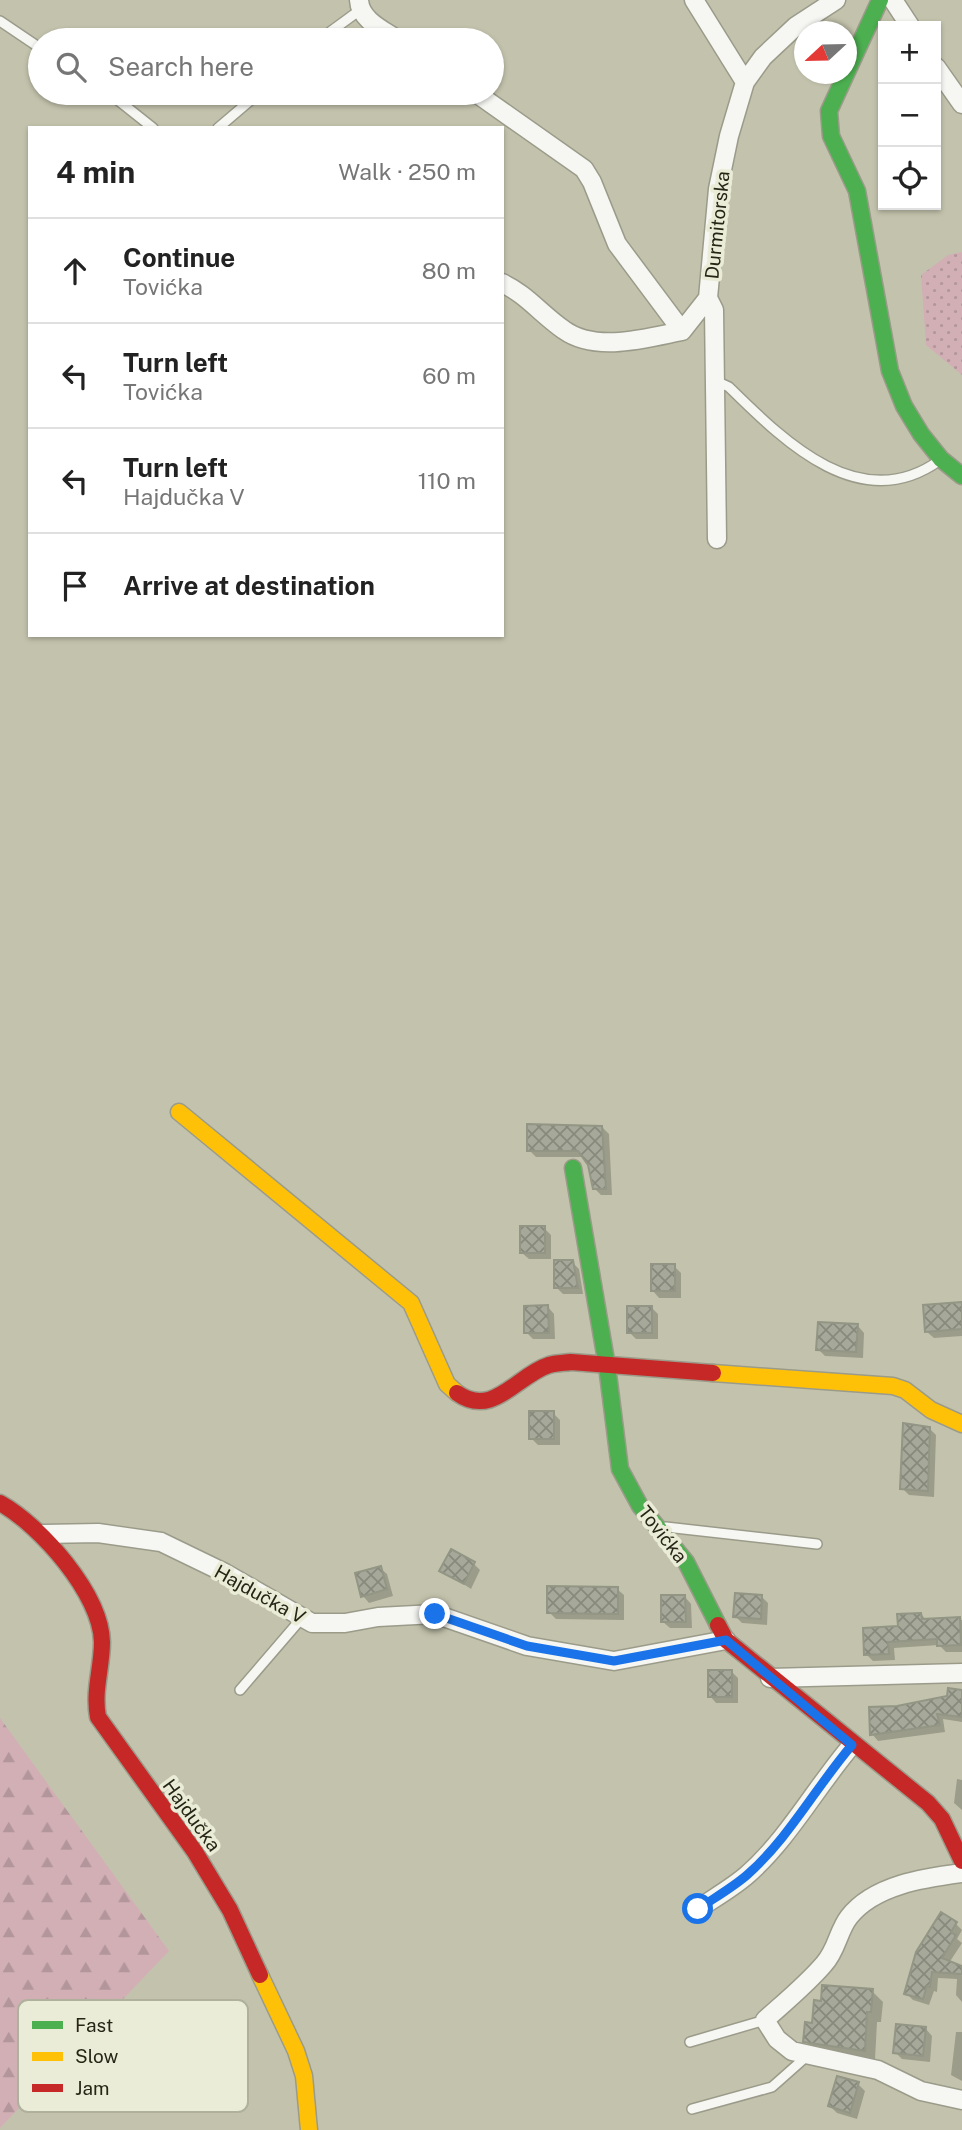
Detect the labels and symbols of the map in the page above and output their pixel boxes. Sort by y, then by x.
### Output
north arrow [794,21,857,84]
street label: Durmitorska [700,170,734,280]
street label: Tovićka [634,1501,692,1567]
street label: Hajdučka V [211,1560,309,1628]
route end [419,1598,450,1629]
street label: Hajdučka [159,1775,225,1855]
route start [682,1893,713,1924]
legend [18,2000,248,2112]
text: Fast [75,2014,113,2036]
text: Slow [75,2045,119,2067]
text: Jam [75,2077,109,2099]

